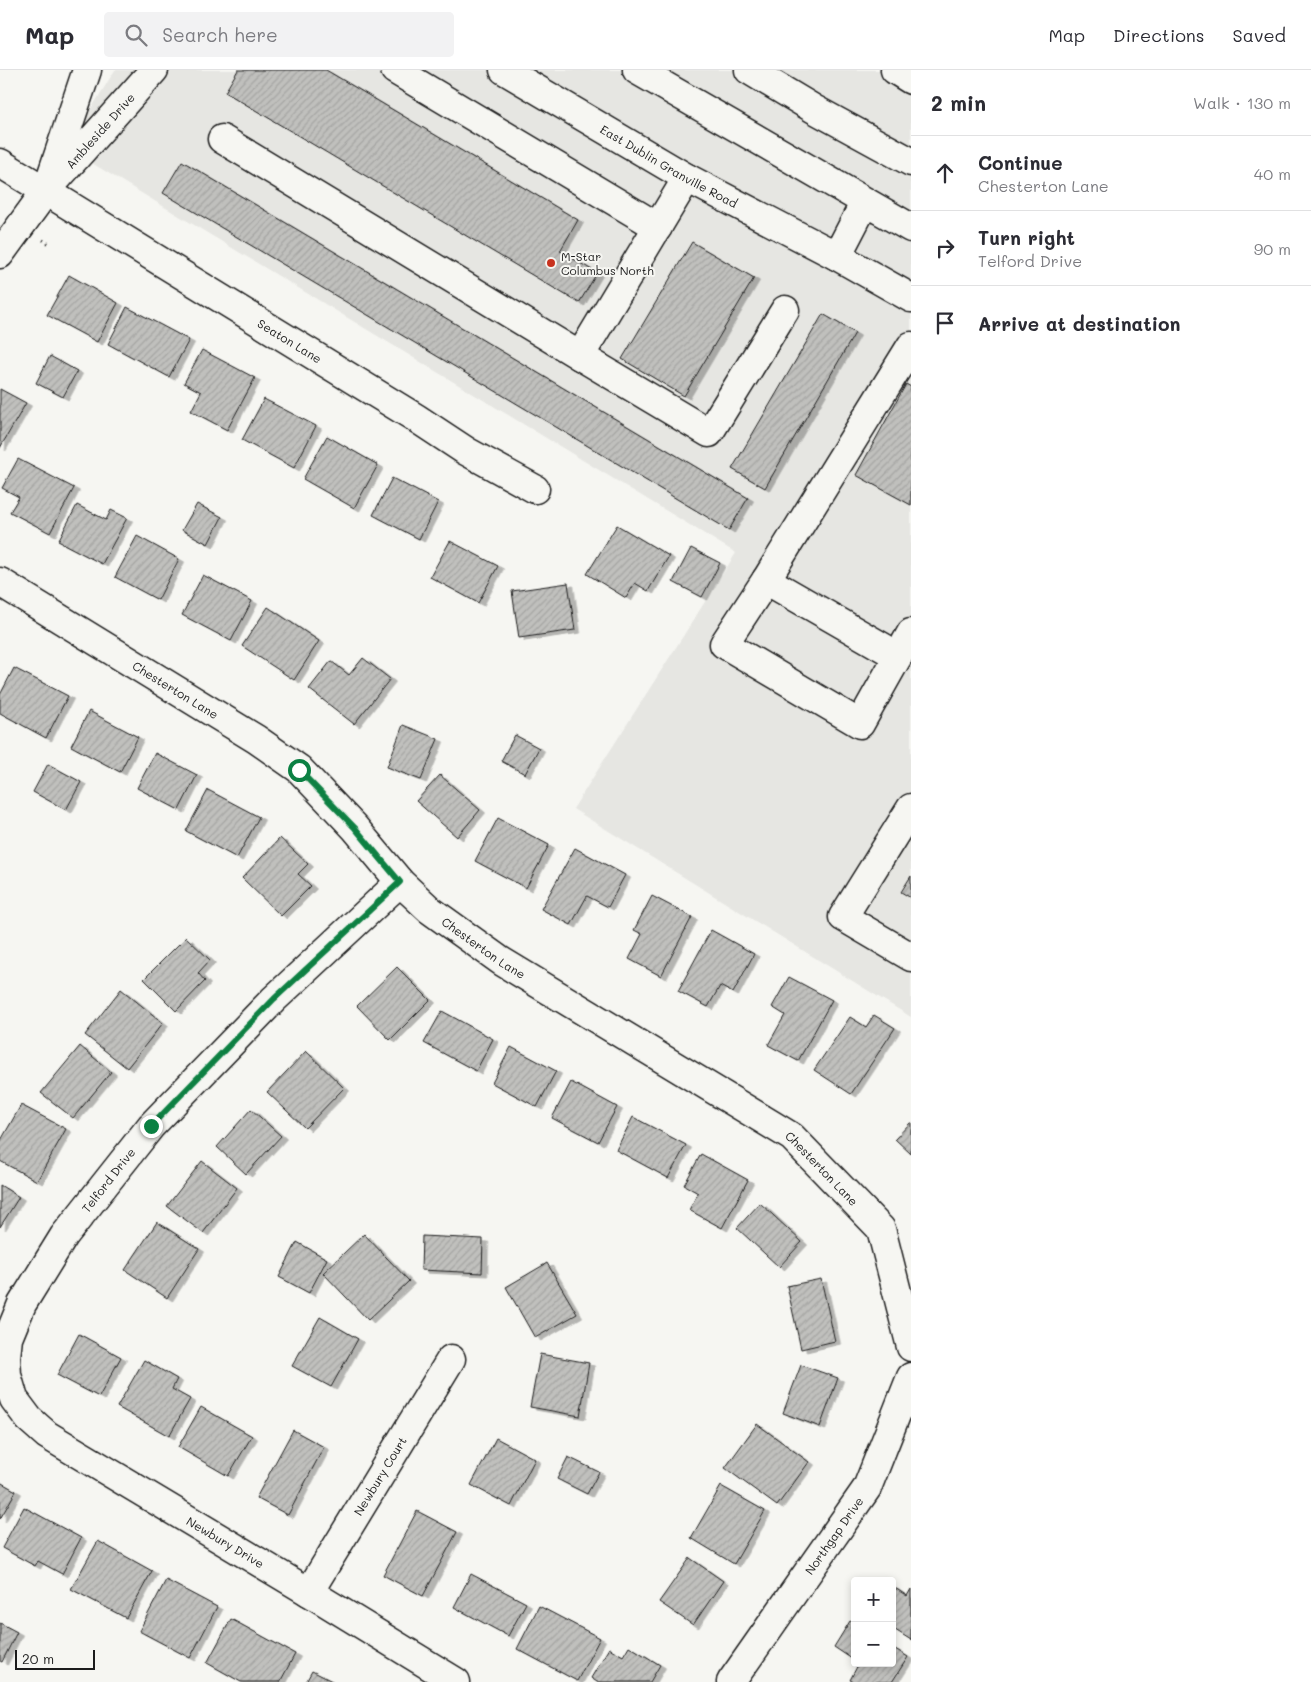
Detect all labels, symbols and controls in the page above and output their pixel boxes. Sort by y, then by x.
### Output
search box [104,12,454,57]
text: Map [25,19,74,50]
icon: search [122,21,150,49]
text: Search here [162,22,278,47]
text: Map [1048,23,1085,47]
text: Directions [1113,23,1205,47]
text: Saved [1233,23,1286,47]
street label: Ambleside Drive [62,89,138,172]
text: 2 min [931,89,986,116]
text: Walk · 130 m [1193,92,1291,113]
street label: East Dublin Granville Road [598,121,741,211]
text: Continue [978,150,1063,175]
icon: ahead [931,159,959,187]
text: 40 m [1254,163,1291,184]
text: Chesterton Lane [978,175,1109,196]
text: Turn right [978,225,1075,250]
icon: right [931,234,959,262]
text: 90 m [1254,238,1291,259]
place label: M-Star Columbus North [561,248,654,278]
text: Telford Drive [978,250,1082,271]
marker: M-Star Columbus North [545,257,557,269]
icon: arrive [931,309,959,337]
text: Arrive at destination [978,311,1181,336]
street label: Seaton Lane [255,315,325,366]
street label: Chesterton Lane [130,657,222,722]
route start [288,759,311,782]
street label: Chesterton Lane [439,913,528,982]
route end [140,1115,163,1138]
street label: Chesterton Lane [783,1127,862,1209]
street label: Telford Drive [78,1144,138,1216]
street label: Newbury Court [350,1433,410,1518]
street label: Northgap Drive [801,1493,867,1578]
street label: Newbury Drive [184,1513,267,1571]
map controls [851,1577,896,1667]
button: + [851,1577,896,1622]
button: − [851,1622,896,1667]
scale bar [15,1647,95,1670]
text: 20 m [22,1649,54,1668]

